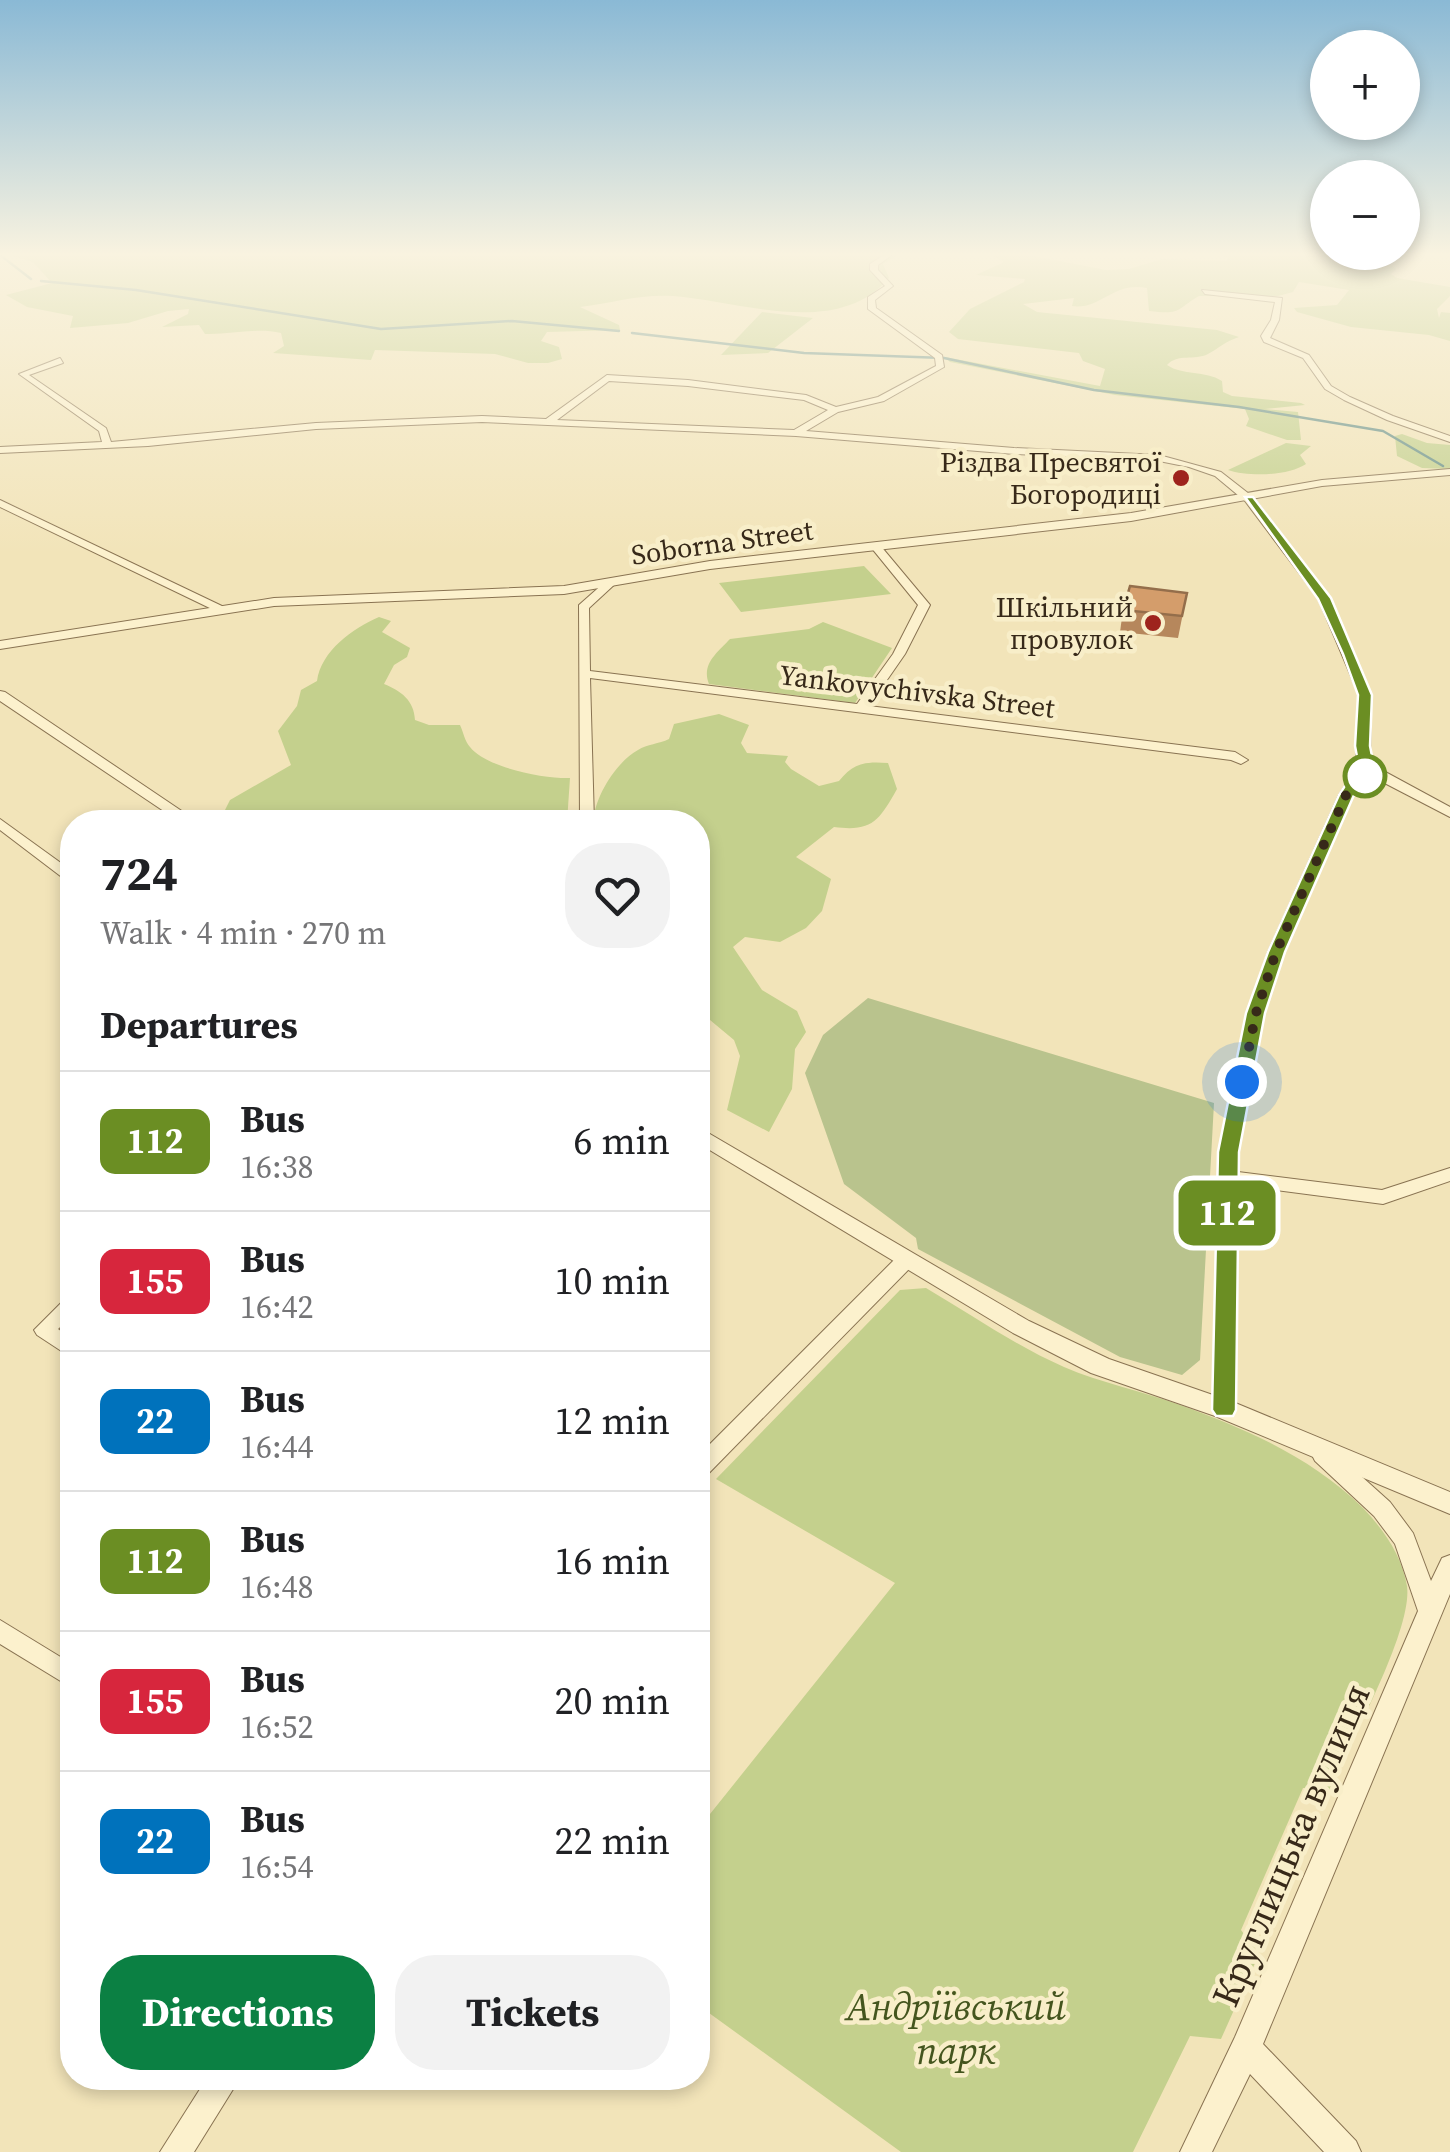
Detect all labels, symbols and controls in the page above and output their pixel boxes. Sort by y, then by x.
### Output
map controls [1310,30,1420,270]
button: + [1310,30,1420,140]
button: − [1310,160,1420,270]
place label: Різдва Пресвятої Богородиці [940,443,1162,513]
marker: Різдва Пресвятої Богородиці [1170,467,1192,489]
street label: Soborna Street [629,510,816,574]
place label: Шкільний провулок [996,588,1134,658]
marker: Шкільний провулок [1142,612,1164,634]
street label: Yankovychivska Street [777,655,1058,727]
unlabelled marker [1344,755,1386,797]
text: 724 [100,840,178,906]
button: heart [565,843,670,948]
text: Walk · 4 min · 270 m [100,911,386,955]
text: Departures [100,999,298,1051]
your location [1217,1057,1267,1107]
text: Bus [240,1093,305,1145]
text: 6 min [574,1115,670,1167]
text: 112 [127,1117,183,1165]
text: 16:38 [240,1145,314,1189]
line badge: 112 [1170,1180,1284,1246]
text: 112 [1199,1189,1255,1237]
text: Bus [240,1233,305,1285]
text: 10 min [555,1255,670,1307]
text: 155 [127,1257,183,1305]
text: 16:42 [240,1285,314,1329]
text: Bus [240,1373,305,1425]
text: 12 min [555,1395,670,1447]
text: 22 [136,1397,174,1445]
text: 16:44 [240,1425,314,1469]
text: Bus [240,1513,305,1565]
text: 16 min [555,1535,670,1587]
text: 112 [127,1537,183,1585]
text: 16:48 [240,1565,314,1609]
text: Bus [240,1653,305,1705]
text: 20 min [555,1675,670,1727]
street label: Круглицька вулиця [1199,1676,1383,2014]
text: 155 [127,1677,183,1725]
text: 16:52 [240,1705,314,1749]
text: Bus [240,1793,305,1845]
text: 22 min [555,1815,670,1867]
text: 22 [136,1817,174,1865]
text: 16:54 [240,1845,314,1889]
button: Directions [100,1955,375,2070]
button: Tickets [395,1955,670,2070]
park label: Андріївський парк [844,1981,1066,2077]

